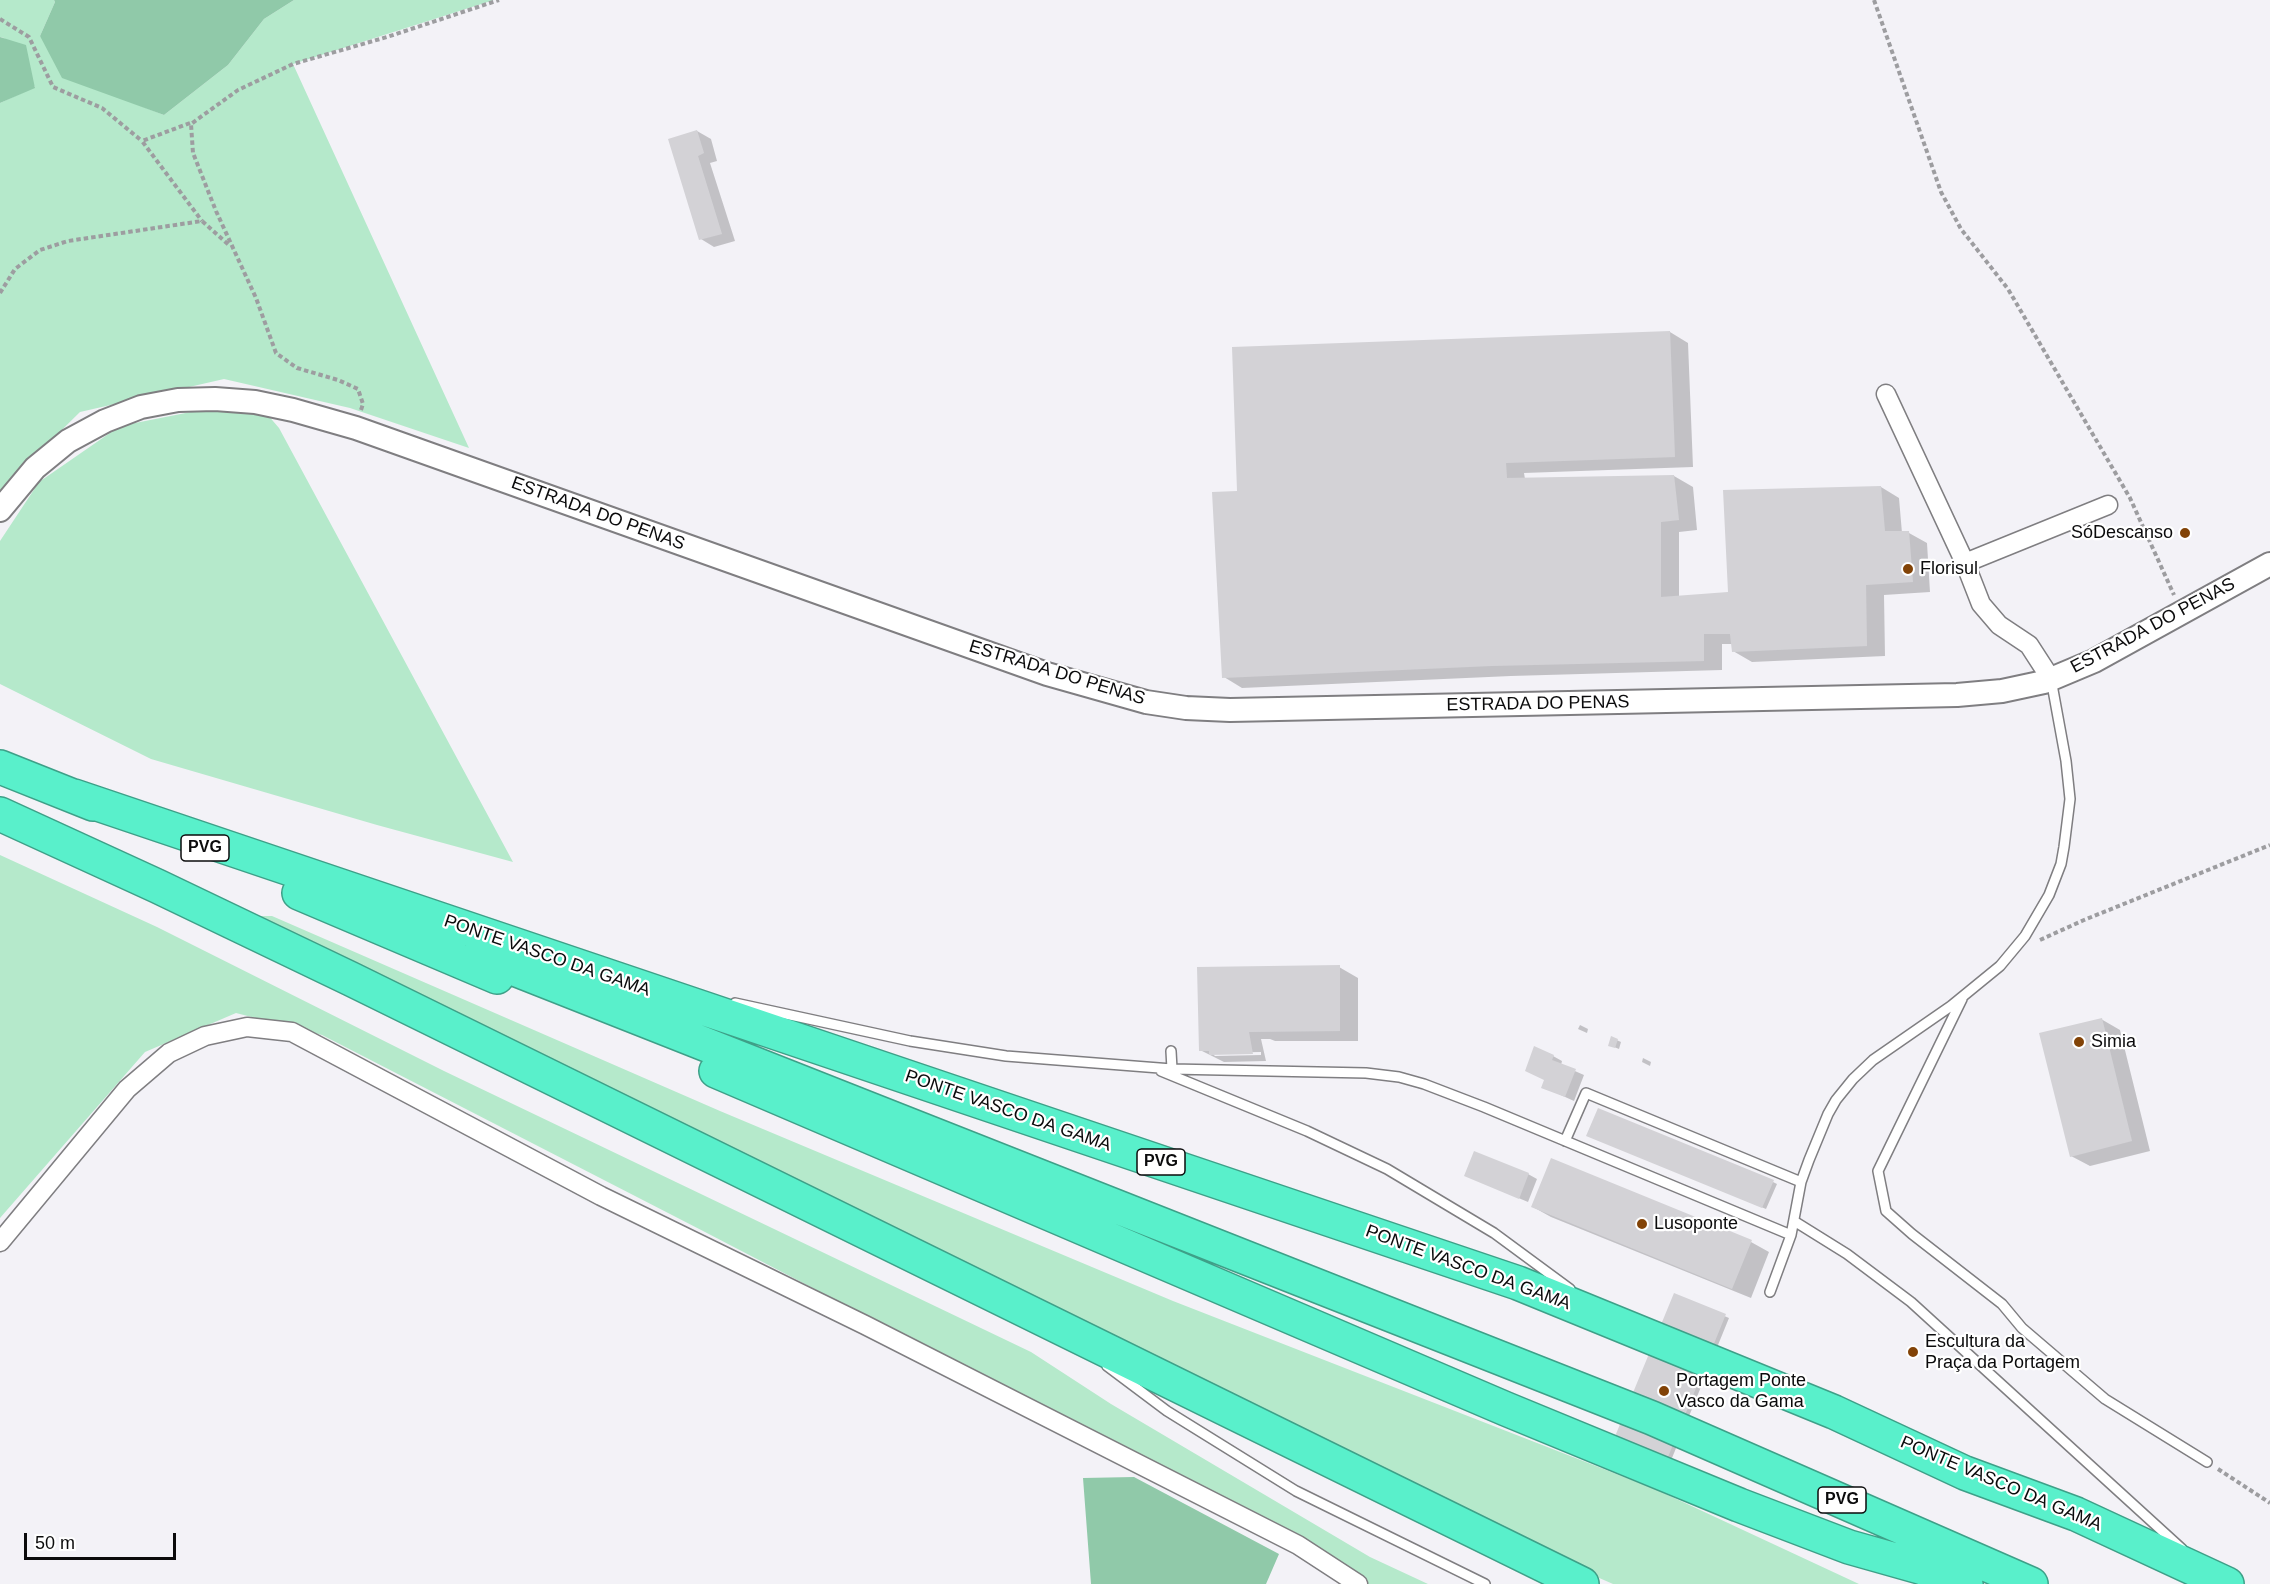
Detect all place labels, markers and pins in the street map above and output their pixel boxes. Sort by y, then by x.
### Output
place label: SóDescanso [2071,522,2173,544]
marker: SóDescanso [2178,526,2192,540]
place label: Florisul [1920,558,1978,580]
marker: Florisul [1901,562,1915,576]
place label: Simia [2091,1031,2136,1053]
marker: Simia [2072,1035,2086,1049]
place label: Lusoponte [1654,1213,1738,1235]
marker: Lusoponte [1635,1217,1649,1231]
place label: Escultura da Praça da Portagem [1925,1331,2080,1374]
marker: Escultura da Praça da Portagem [1906,1345,1920,1359]
place label: Portagem Ponte Vasco da Gama [1676,1370,1806,1412]
marker: Portagem Ponte Vasco da Gama [1657,1384,1671,1398]

